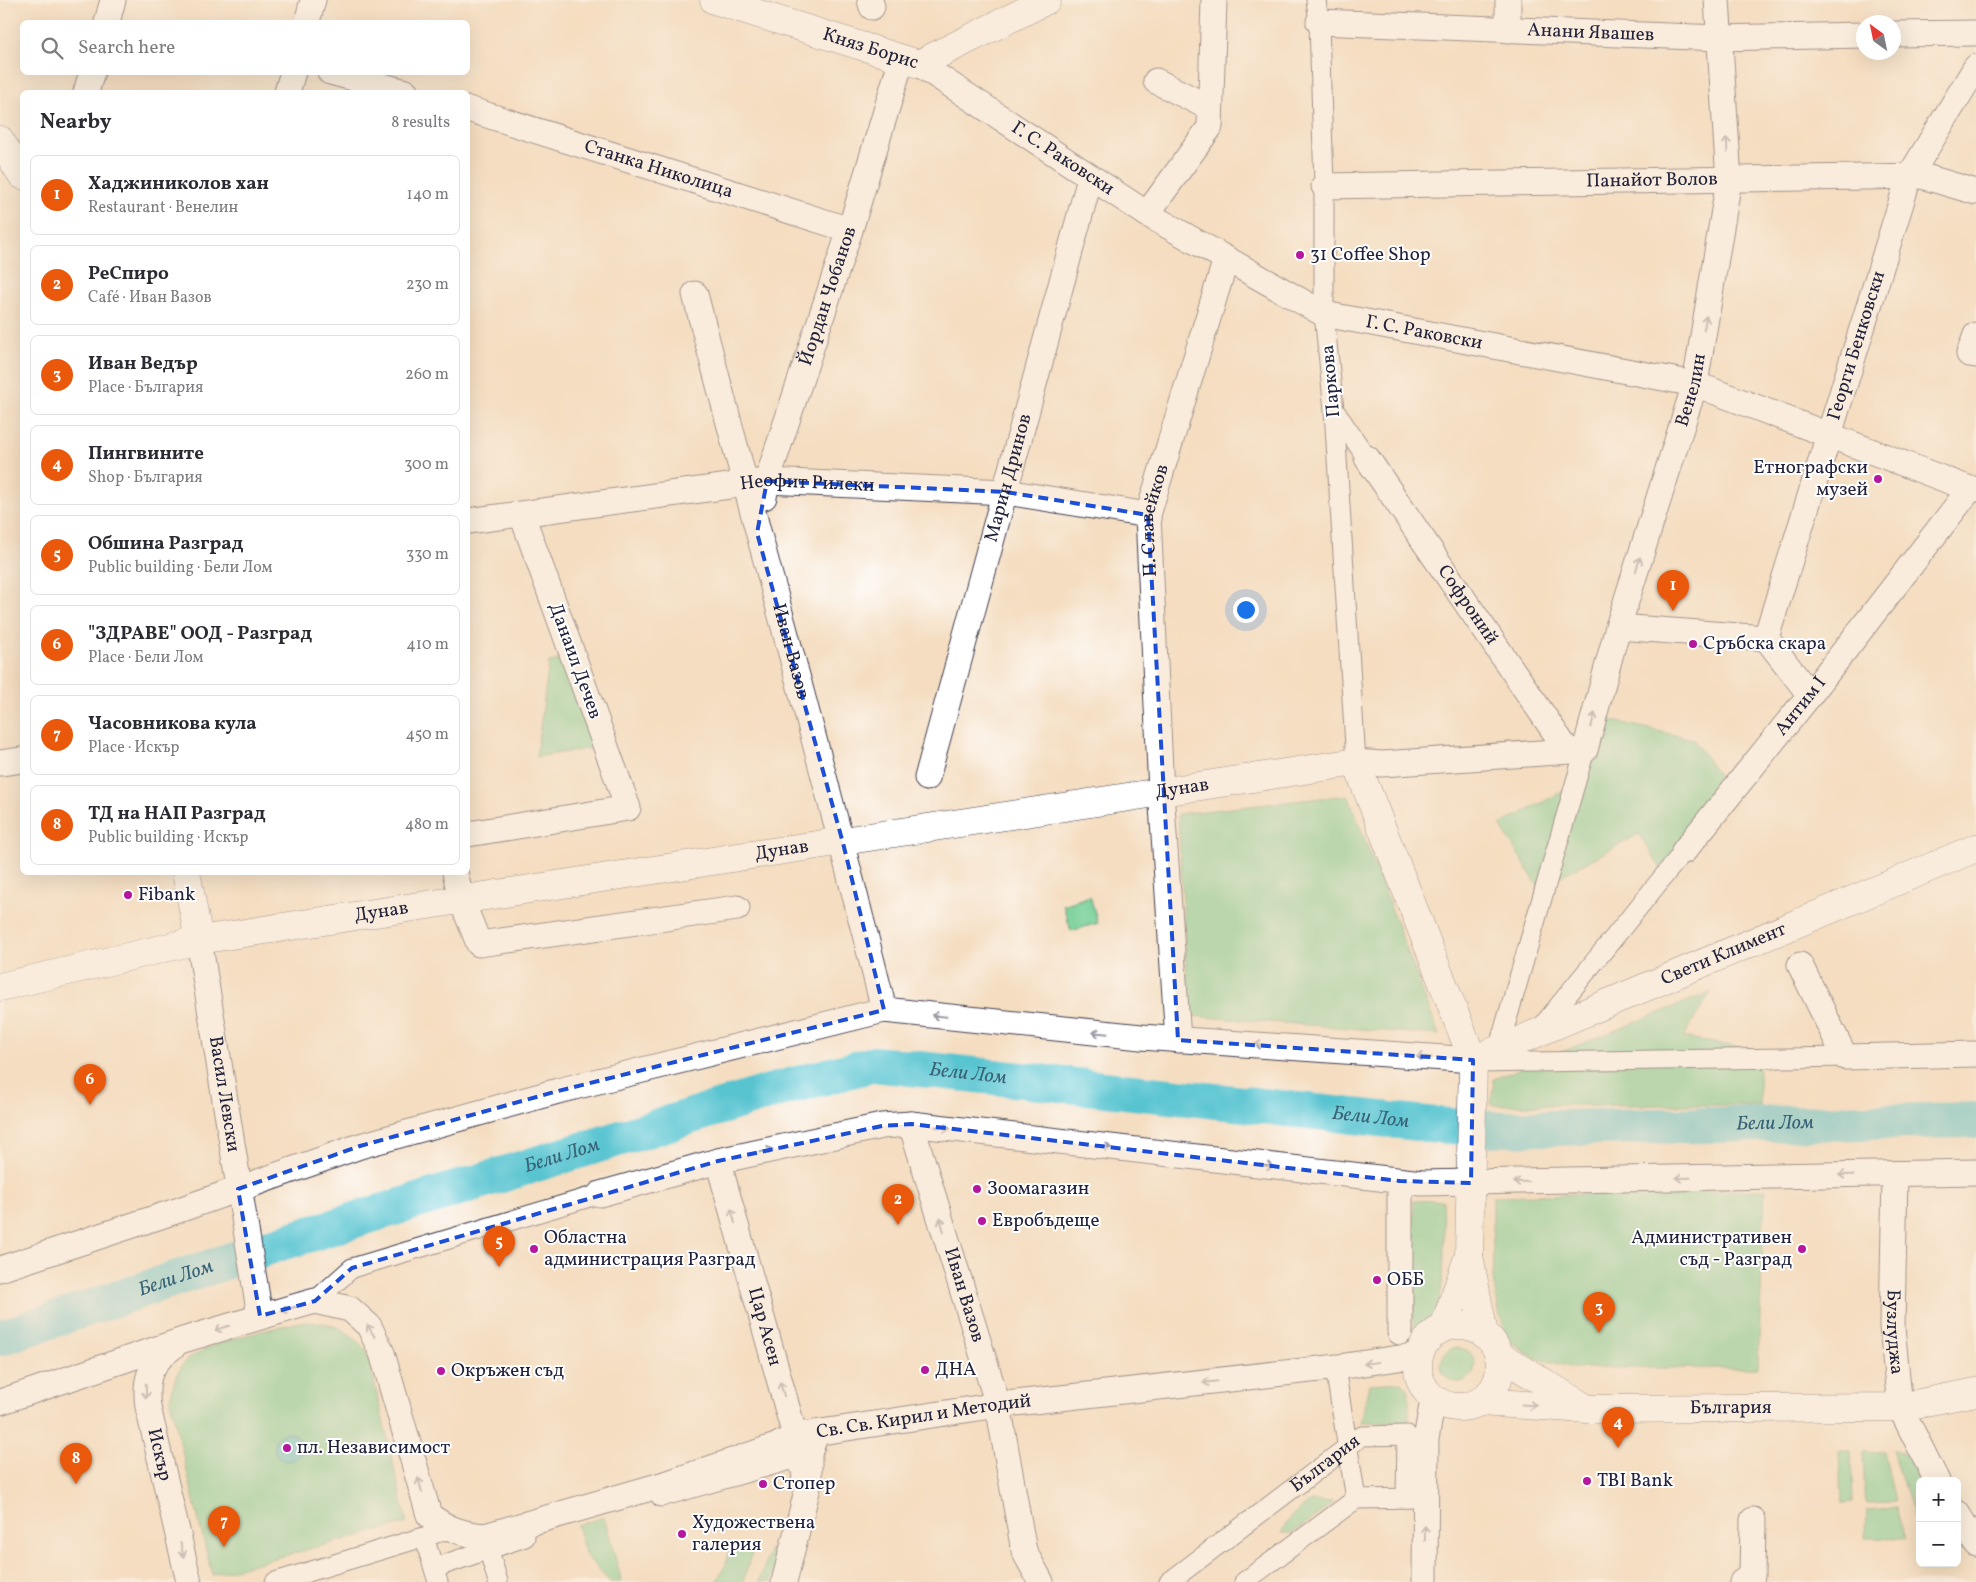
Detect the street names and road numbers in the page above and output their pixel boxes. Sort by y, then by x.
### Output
street label: Анани Явашев [1527,17,1655,48]
street label: Княз Борис [819,22,922,76]
street label: Г. С. Раковски [1006,115,1119,202]
street label: Станка Николица [581,134,736,205]
street label: Панайот Волов [1586,166,1718,195]
street label: Йордан Чобанов [793,223,863,369]
street label: Георги Бенковски [1821,268,1892,424]
street label: Г. С. Раковски [1363,309,1485,357]
street label: Паркова [1315,344,1347,418]
street label: Венелин [1669,352,1713,430]
street label: Марин Дринов [979,411,1038,545]
street label: П. Славейков [1135,461,1176,578]
street label: Неофит Рилски [738,468,875,499]
street label: Софроний [1431,560,1504,650]
street label: Данаил Дечев [542,599,608,723]
street label: Иван Вазов [765,601,816,702]
street label: Антим I [1769,671,1833,742]
street label: Дунав [1153,772,1211,806]
street label: Дунав [753,833,810,867]
street label: Дунав [353,895,410,929]
street label: Свети Климент [1657,916,1791,992]
street label: Васил Левски [202,1034,246,1154]
street label: Иван Вазов [937,1244,991,1346]
street label: Цар Асен [741,1284,788,1369]
street label: Бузлуджа [1879,1289,1910,1376]
street label: Св. Св. Кирил и Методий [815,1388,1032,1446]
street label: България [1690,1395,1772,1421]
street label: Искър [140,1426,178,1484]
street label: България [1285,1429,1366,1499]

